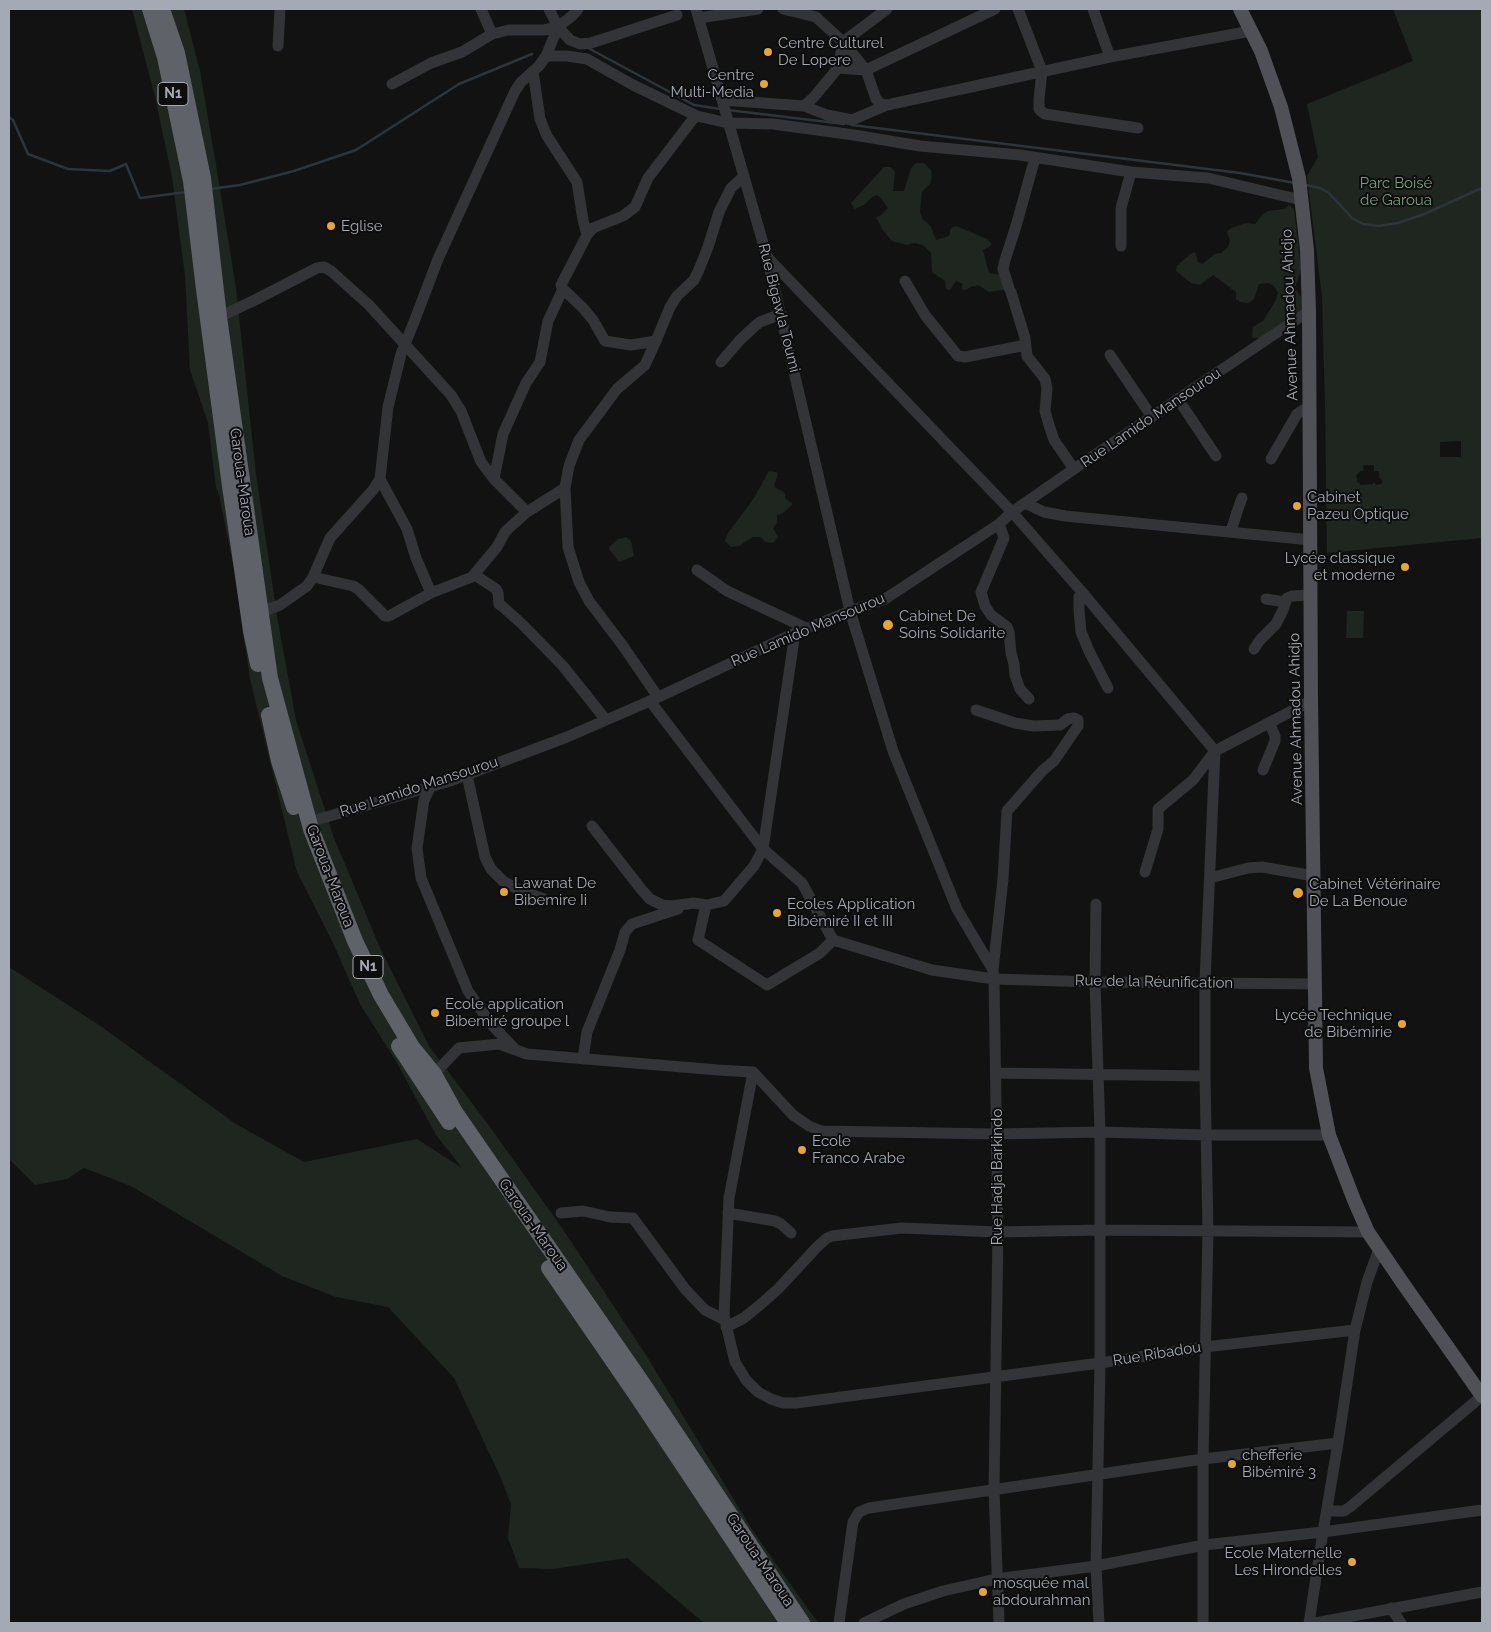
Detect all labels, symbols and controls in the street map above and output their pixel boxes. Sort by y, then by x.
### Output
place label: Centre Culturel De Lopere [778,34,884,69]
marker: Centre Culturel De Lopere [762,46,774,58]
place label: Centre Multi-Media [671,66,754,101]
marker: Centre Multi-Media [758,78,770,90]
road number: N1 [158,82,188,106]
park label: Parc Boisé de Garoua [1360,174,1432,209]
place label: Eglise [341,217,383,235]
marker: Eglise [325,220,337,232]
street label: Avenue Ahmadou Ahidjo [1278,229,1302,401]
street label: Rue Bigawla Toumi [754,242,804,374]
street label: Rue Lamido Mansourou [1077,364,1225,472]
street label: Garoua-Maroua [226,427,258,537]
place label: Cabinet Pazeu Optique [1307,488,1409,523]
marker: Cabinet Pazeu Optique [1291,500,1303,512]
place label: Lycée classique et moderne [1285,549,1395,584]
marker: Lycée classique et moderne [1399,561,1411,573]
street label: Rue Lamido Mansourou [728,589,888,671]
place label: Cabinet De Soins Solidarite [899,607,1005,642]
marker: Cabinet De Soins Solidarite [881,618,895,632]
street label: Avenue Ahmadou Ahidjo [1285,633,1307,805]
street label: Rue Lamido Mansourou [338,753,500,821]
street label: Garoua-Maroua [302,822,358,930]
place label: Lawanat De Bibemire Ii [514,874,596,909]
place label: Cabinet Vétérinaire De La Benoue [1309,875,1440,910]
marker: Lawanat De Bibemire Ii [498,886,510,898]
marker: Cabinet Vétérinaire De La Benoue [1291,886,1305,900]
place label: Ecoles Application Bibémiré II et III [787,895,915,930]
marker: Ecoles Application Bibémiré II et III [771,907,783,919]
road number: N1 [353,956,383,979]
street label: Rue de la Réunification [1075,972,1233,992]
place label: Ecole application Bibemiré groupe l [445,995,569,1030]
place label: Lycée Technique de Bibémirie [1275,1006,1392,1041]
marker: Ecole application Bibemiré groupe l [429,1007,441,1019]
marker: Lycée Technique de Bibémirie [1396,1018,1408,1030]
street label: Rue Hadja Barkindo [988,1109,1006,1245]
place label: Ecole Franco Arabe [812,1132,905,1167]
marker: Ecole Franco Arabe [796,1144,808,1156]
street label: Garoua-Maroua [494,1175,572,1275]
street label: Rue Ribadou [1112,1338,1202,1370]
place label: chefferie Bibémiré 3 [1242,1446,1316,1481]
marker: chefferie Bibémiré 3 [1226,1458,1238,1470]
street label: Garoua-Maroua [722,1510,798,1610]
place label: Ecole Maternelle Les Hirondelles [1225,1544,1342,1579]
marker: Ecole Maternelle Les Hirondelles [1346,1556,1358,1568]
place label: mosquée mal abdourahman [993,1574,1090,1609]
marker: mosquée mal abdourahman [977,1586,989,1598]

